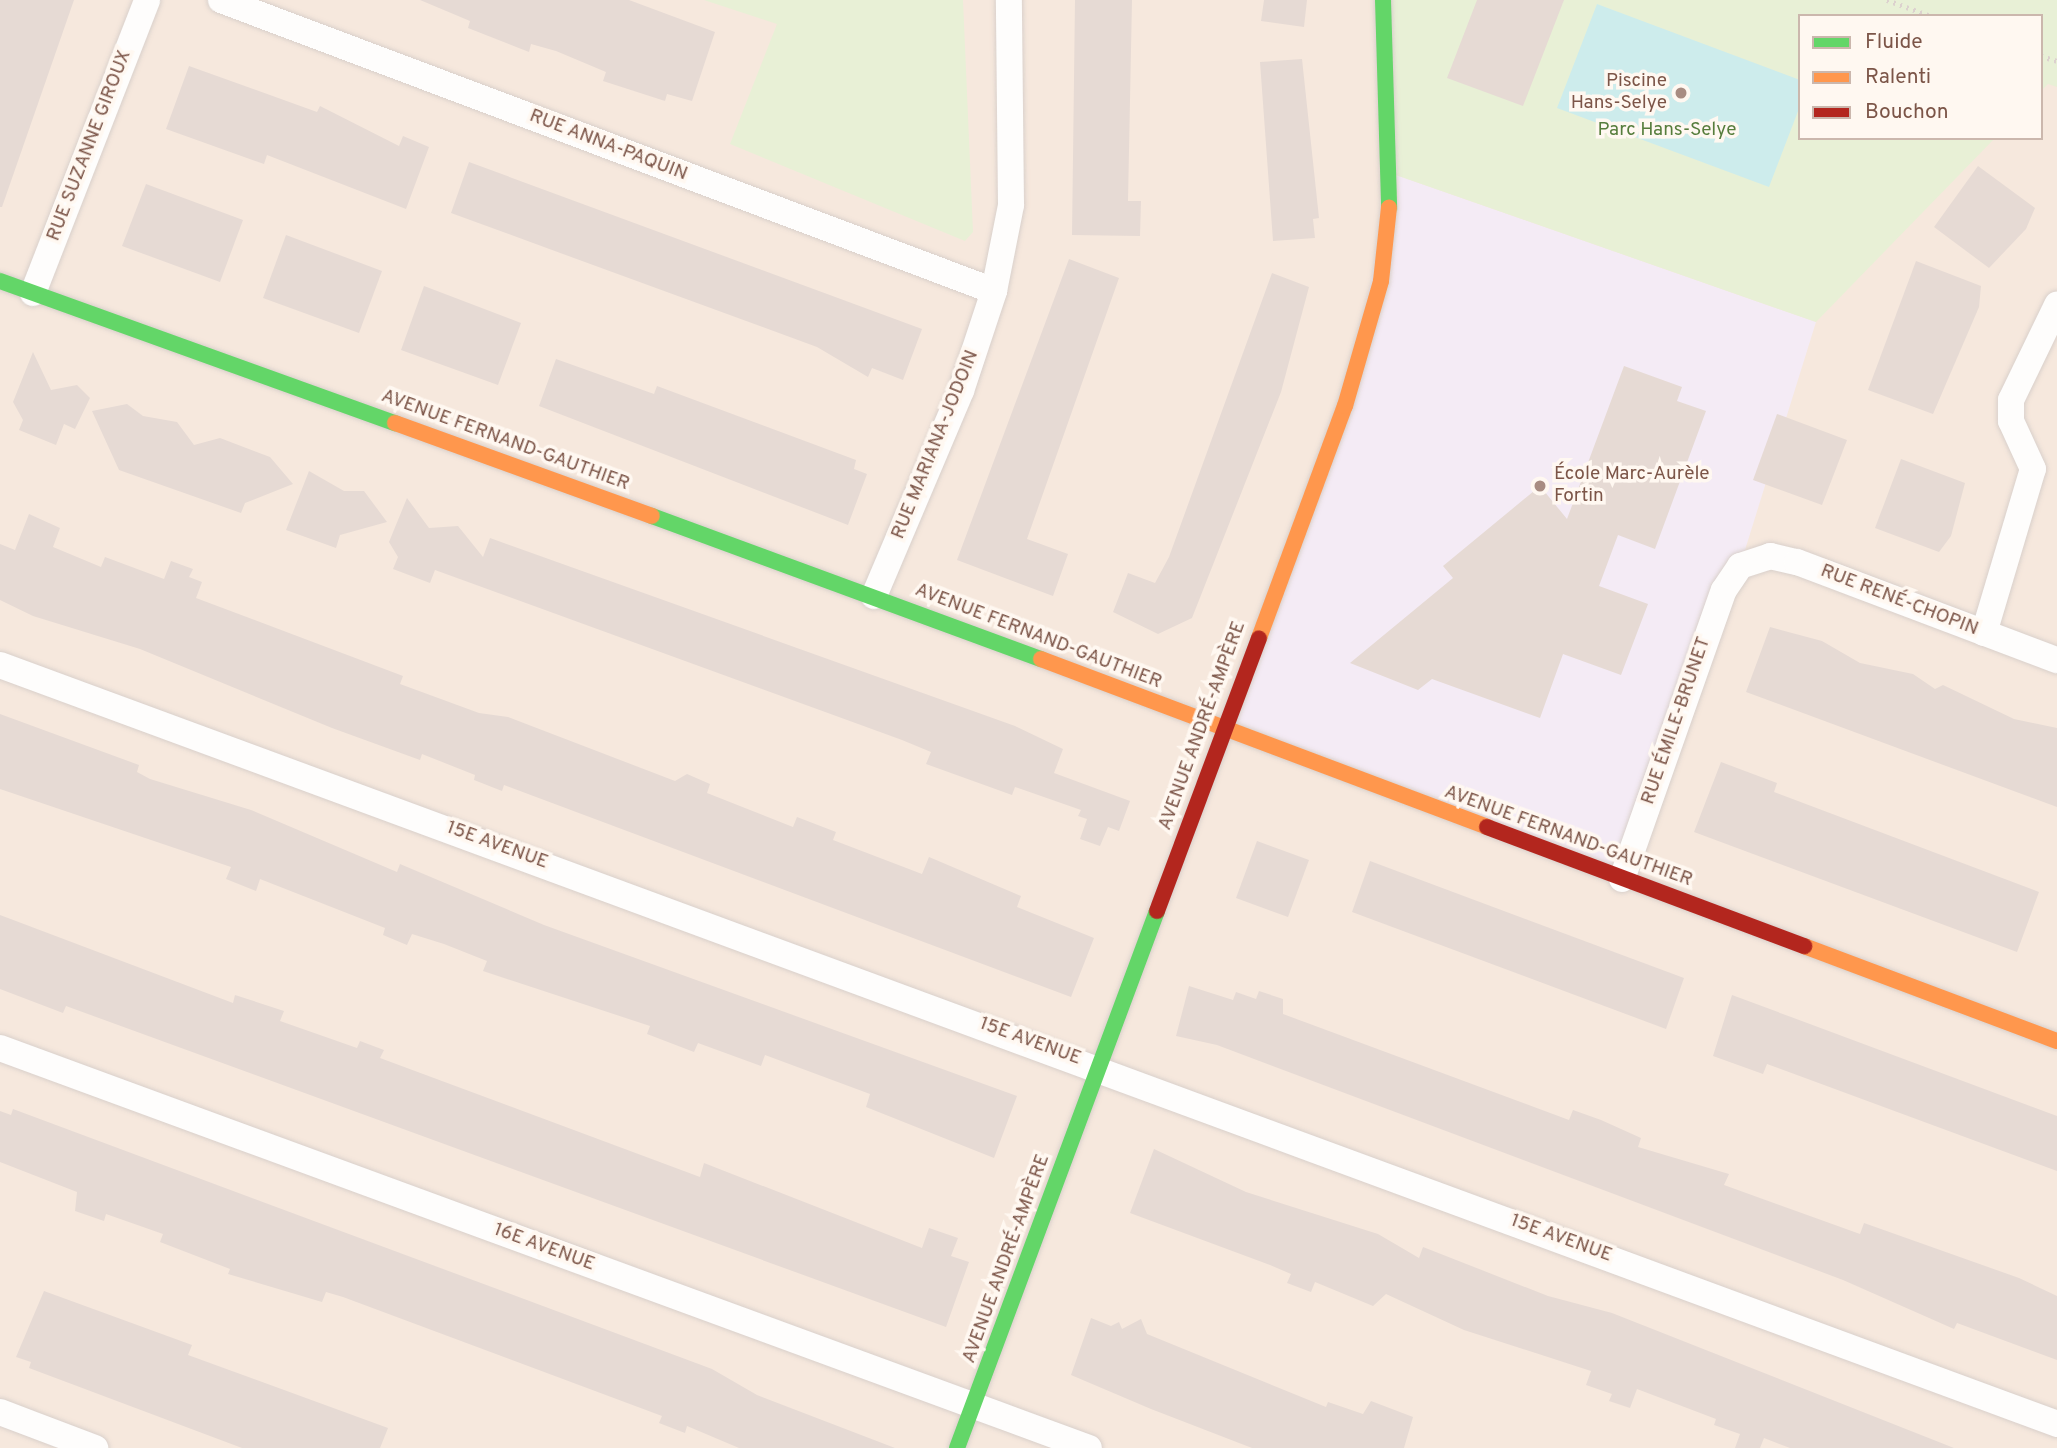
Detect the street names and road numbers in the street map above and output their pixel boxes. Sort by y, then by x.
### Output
street label: RUE SUZANNE GIROUX [43,47,137,245]
street label: RUE ANNA-PAQUIN [525,105,691,187]
street label: RUE MARIANA-JODOIN [888,347,984,543]
street label: AVENUE FERNAND-GAUTHIER [378,385,632,497]
street label: RUE RENÉ-CHOPIN [1817,560,1981,642]
street label: AVENUE FERNAND-GAUTHIER [911,579,1165,695]
street label: AVENUE ANDRÉ-AMPÈRE [1154,618,1252,834]
street label: RUE ÉMILE-BRUNET [1638,634,1716,808]
street label: AVENUE FERNAND-GAUTHIER [1441,781,1695,893]
street label: 15E AVENUE [443,817,551,875]
street label: 15E AVENUE [976,1013,1084,1071]
street label: AVENUE ANDRÉ-AMPÈRE [958,1151,1056,1367]
street label: 15E AVENUE [1507,1210,1615,1268]
street label: 16E AVENUE [490,1219,598,1277]

